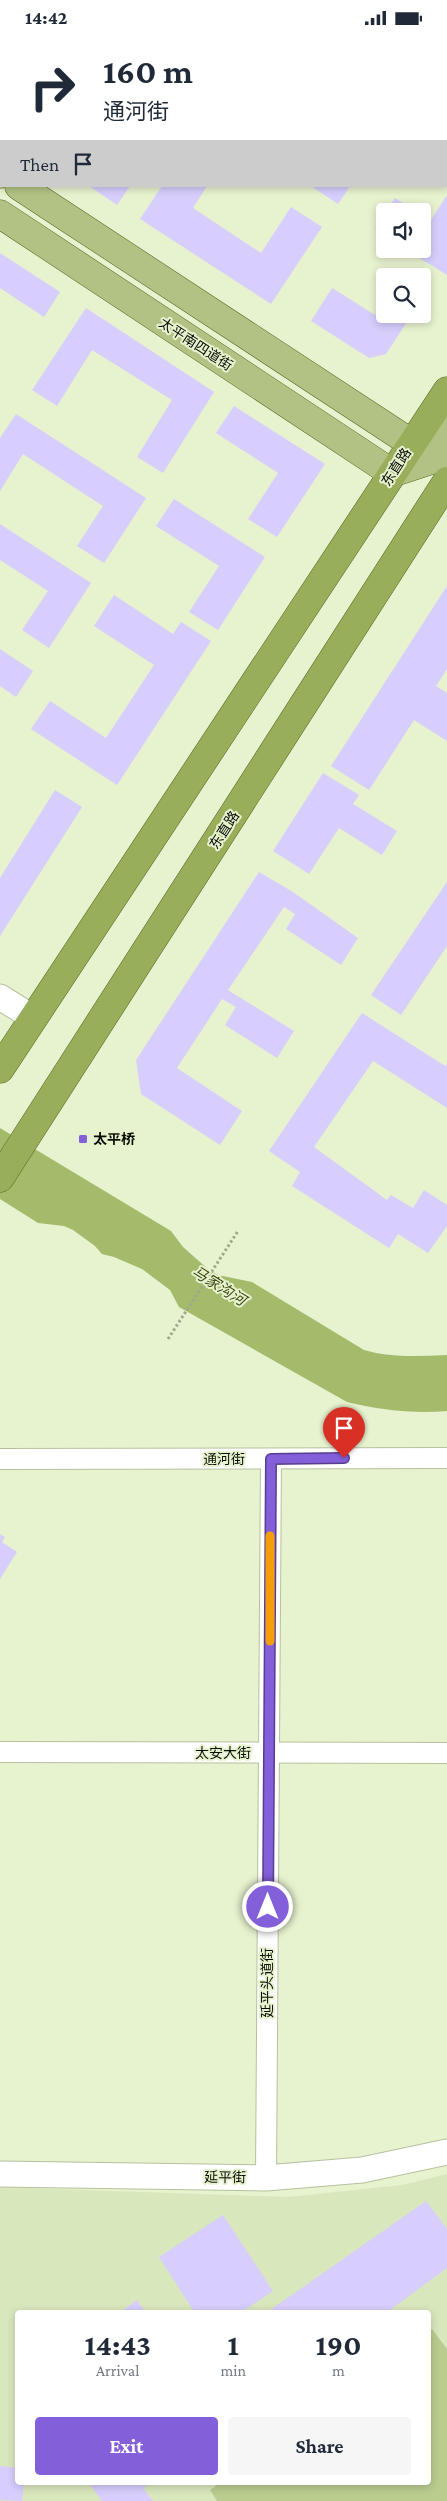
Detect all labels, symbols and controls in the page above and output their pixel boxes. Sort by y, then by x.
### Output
text: 14:42 [25,7,67,28]
text: 160 m [103,52,193,91]
icon: right [20,55,85,120]
text: 通河街 [103,99,169,124]
icon: arrive [69,150,97,178]
text: Then [20,154,59,175]
map controls [376,203,431,323]
button: sound [376,203,431,258]
button: search [376,268,431,323]
street label: 太平南四道街 [156,314,236,374]
street label: 东直路 [378,445,414,489]
street label: 东直路 [206,808,242,852]
place label: 太平桥 [93,1131,135,1147]
marker: 太平桥 [77,1133,89,1145]
water label: 马家沟河 [189,1263,251,1310]
pin [323,1407,365,1458]
icon: arrive [330,1414,358,1442]
street label: 通河街 [203,1451,245,1467]
street label: 太安大街 [195,1745,251,1761]
position arrow [241,1880,293,1932]
street label: 延平头道街 [259,1948,275,2018]
street label: 延平街 [204,2169,246,2185]
text: 14:43 [85,2328,151,2361]
text: 1 [228,2328,239,2361]
text: 190 [316,2328,361,2361]
text: Arrival [96,2362,139,2379]
text: min [220,2362,246,2379]
text: m [332,2362,345,2379]
button: Exit [35,2417,218,2475]
button: Share [228,2417,411,2475]

